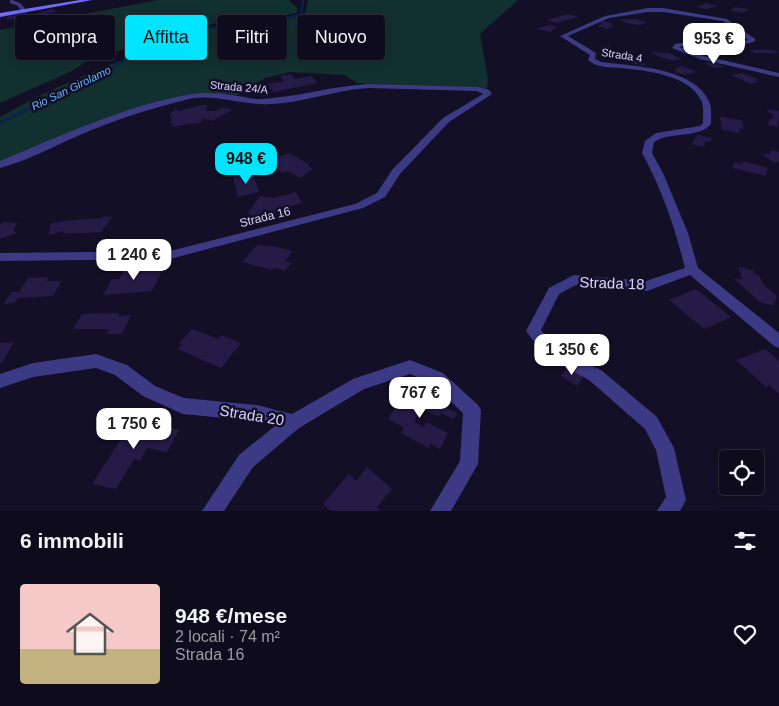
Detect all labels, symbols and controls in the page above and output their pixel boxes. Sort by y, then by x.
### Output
chip: Compra [15,15,115,60]
chip: Affitta [125,15,207,60]
chip: Filtri [217,15,287,60]
chip: Nuovo [297,15,385,60]
pin: 953 € [679,22,749,65]
text: 953 € [694,30,734,47]
street label: Strada 4 [601,46,643,64]
water label: Rio San Girolamo [29,64,113,112]
street label: Strada 24/A [210,78,269,96]
pin: 948 € [211,142,281,185]
text: 948 € [226,150,266,167]
street label: Strada 16 [238,204,292,230]
pin: 1 240 € [88,238,180,281]
text: 1 240 € [107,246,161,263]
street label: Strada 18 [579,273,645,293]
pin: 1 350 € [526,334,618,376]
text: 1 350 € [545,341,599,358]
pin: 767 € [385,376,455,419]
text: 767 € [400,384,440,401]
street label: Strada 20 [219,402,285,428]
pin: 1 750 € [88,408,180,450]
text: 1 750 € [107,415,161,432]
map controls [719,450,764,495]
button: locate [719,450,764,495]
icon: filters [731,527,759,555]
text: 6 immobili [20,529,124,552]
icon: home [60,604,120,664]
text: 948 €/mese [175,604,287,627]
icon: heart [731,620,759,648]
text: 2 locali · 74 m² [175,628,280,645]
text: Strada 16 [175,646,244,663]

